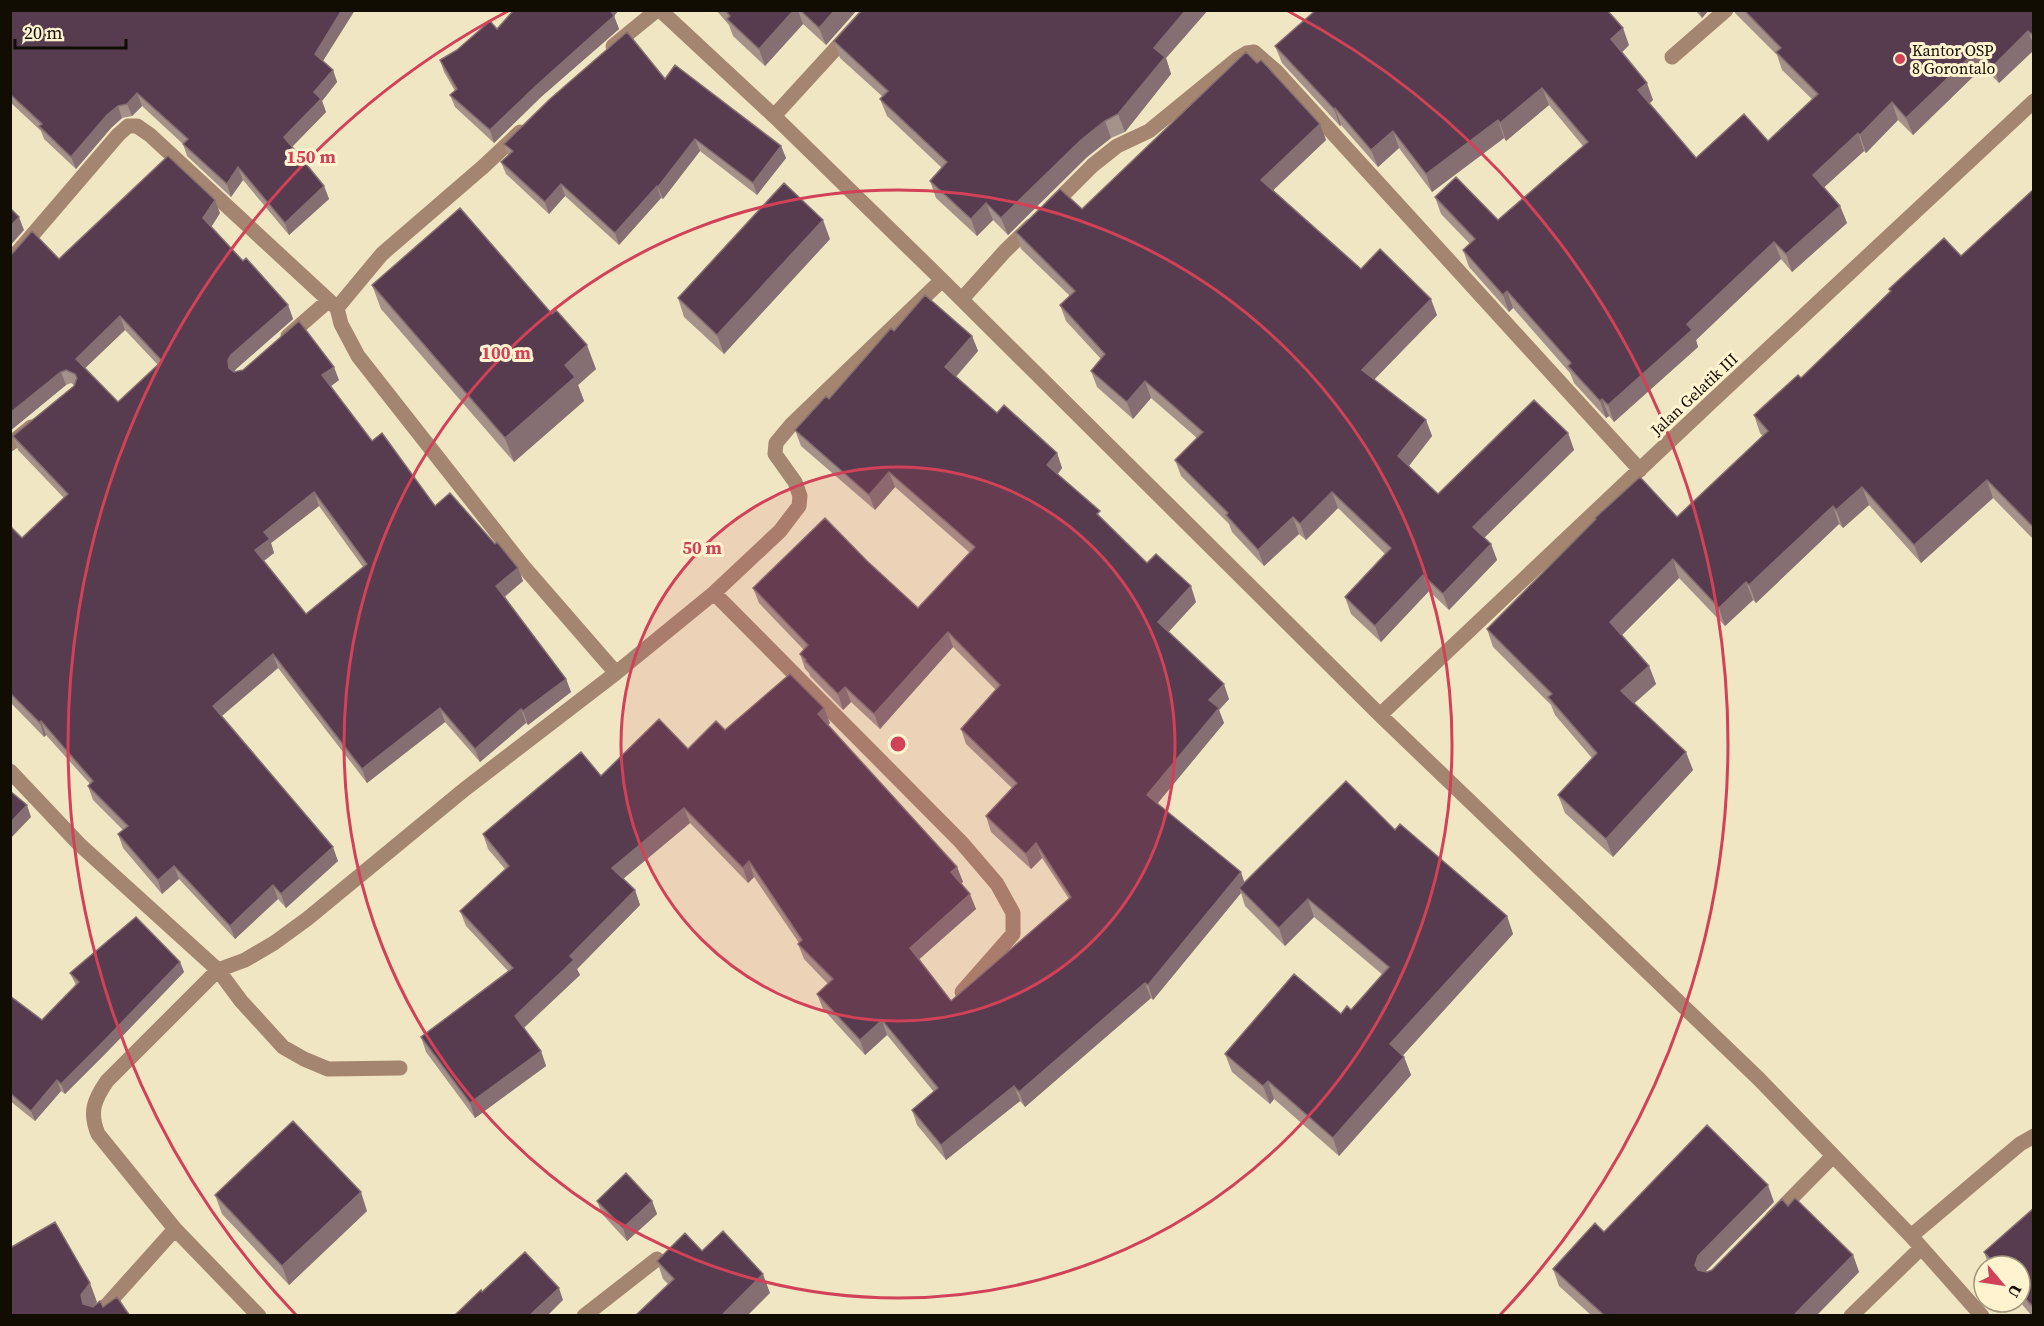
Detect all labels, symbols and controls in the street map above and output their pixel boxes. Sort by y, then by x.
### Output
scale bar [15,12,126,50]
text: 20 m [24,20,62,45]
place label: Kantor OSP 8 Gorontalo [1912,39,1996,79]
marker: Kantor OSP 8 Gorontalo [1893,52,1907,66]
text: 150 m [286,144,336,169]
text: 100 m [481,340,531,365]
street label: Jalan Gelatik III [1645,348,1742,441]
text: 50 m [682,535,722,560]
centre of rings [888,734,908,754]
north arrow [1972,1254,2032,1314]
text: U [2003,1281,2028,1302]

